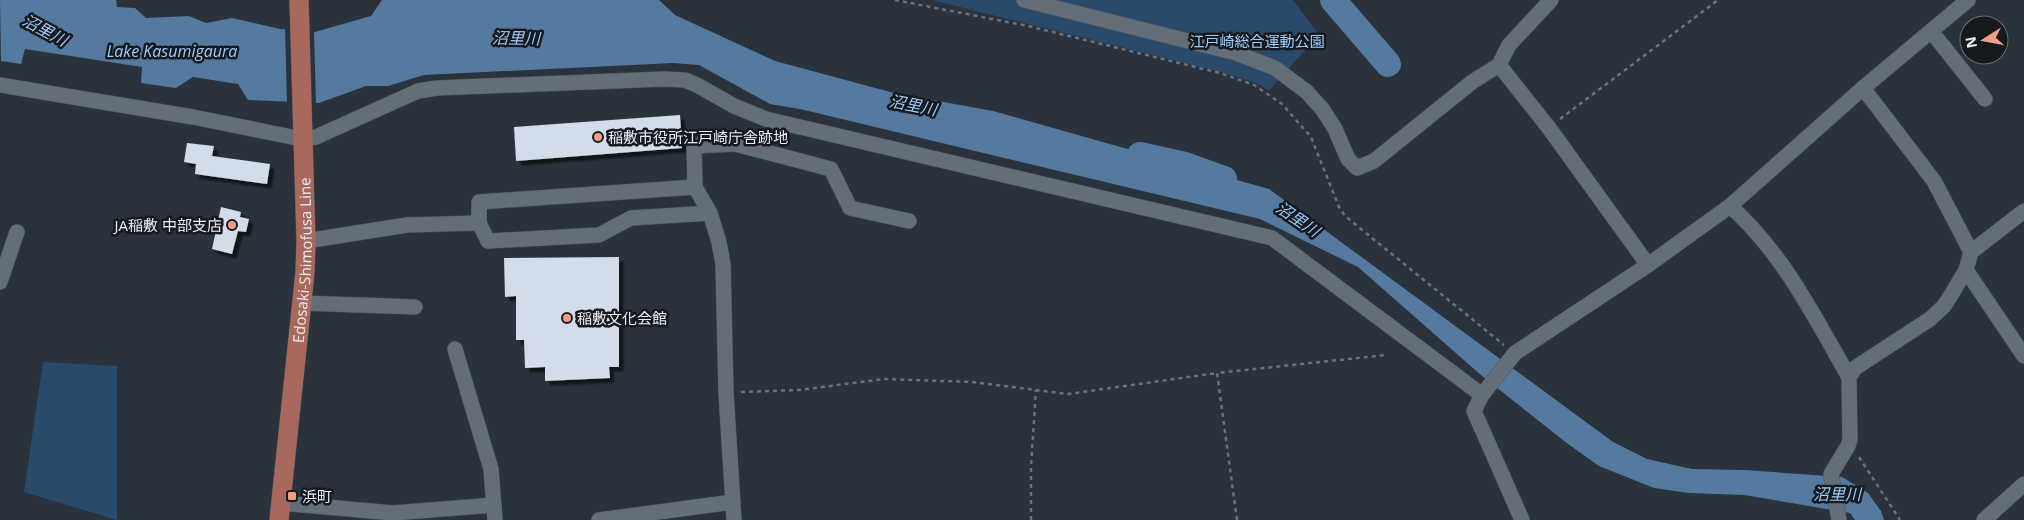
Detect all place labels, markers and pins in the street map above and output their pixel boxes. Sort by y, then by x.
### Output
place label: 稲敷市役所江戸崎庁舎跡地 [608,127,788,147]
marker: 稲敷市役所江戸崎庁舎跡地 [592,131,604,143]
place label: JA稲敷 中部支店 [113,215,222,235]
marker: JA稲敷 中部支店 [226,219,238,231]
place label: 稲敷文化会館 [577,308,667,328]
marker: 稲敷文化会館 [561,312,573,324]
place label: 浜町 [302,486,332,506]
marker: 浜町 [286,490,298,502]

